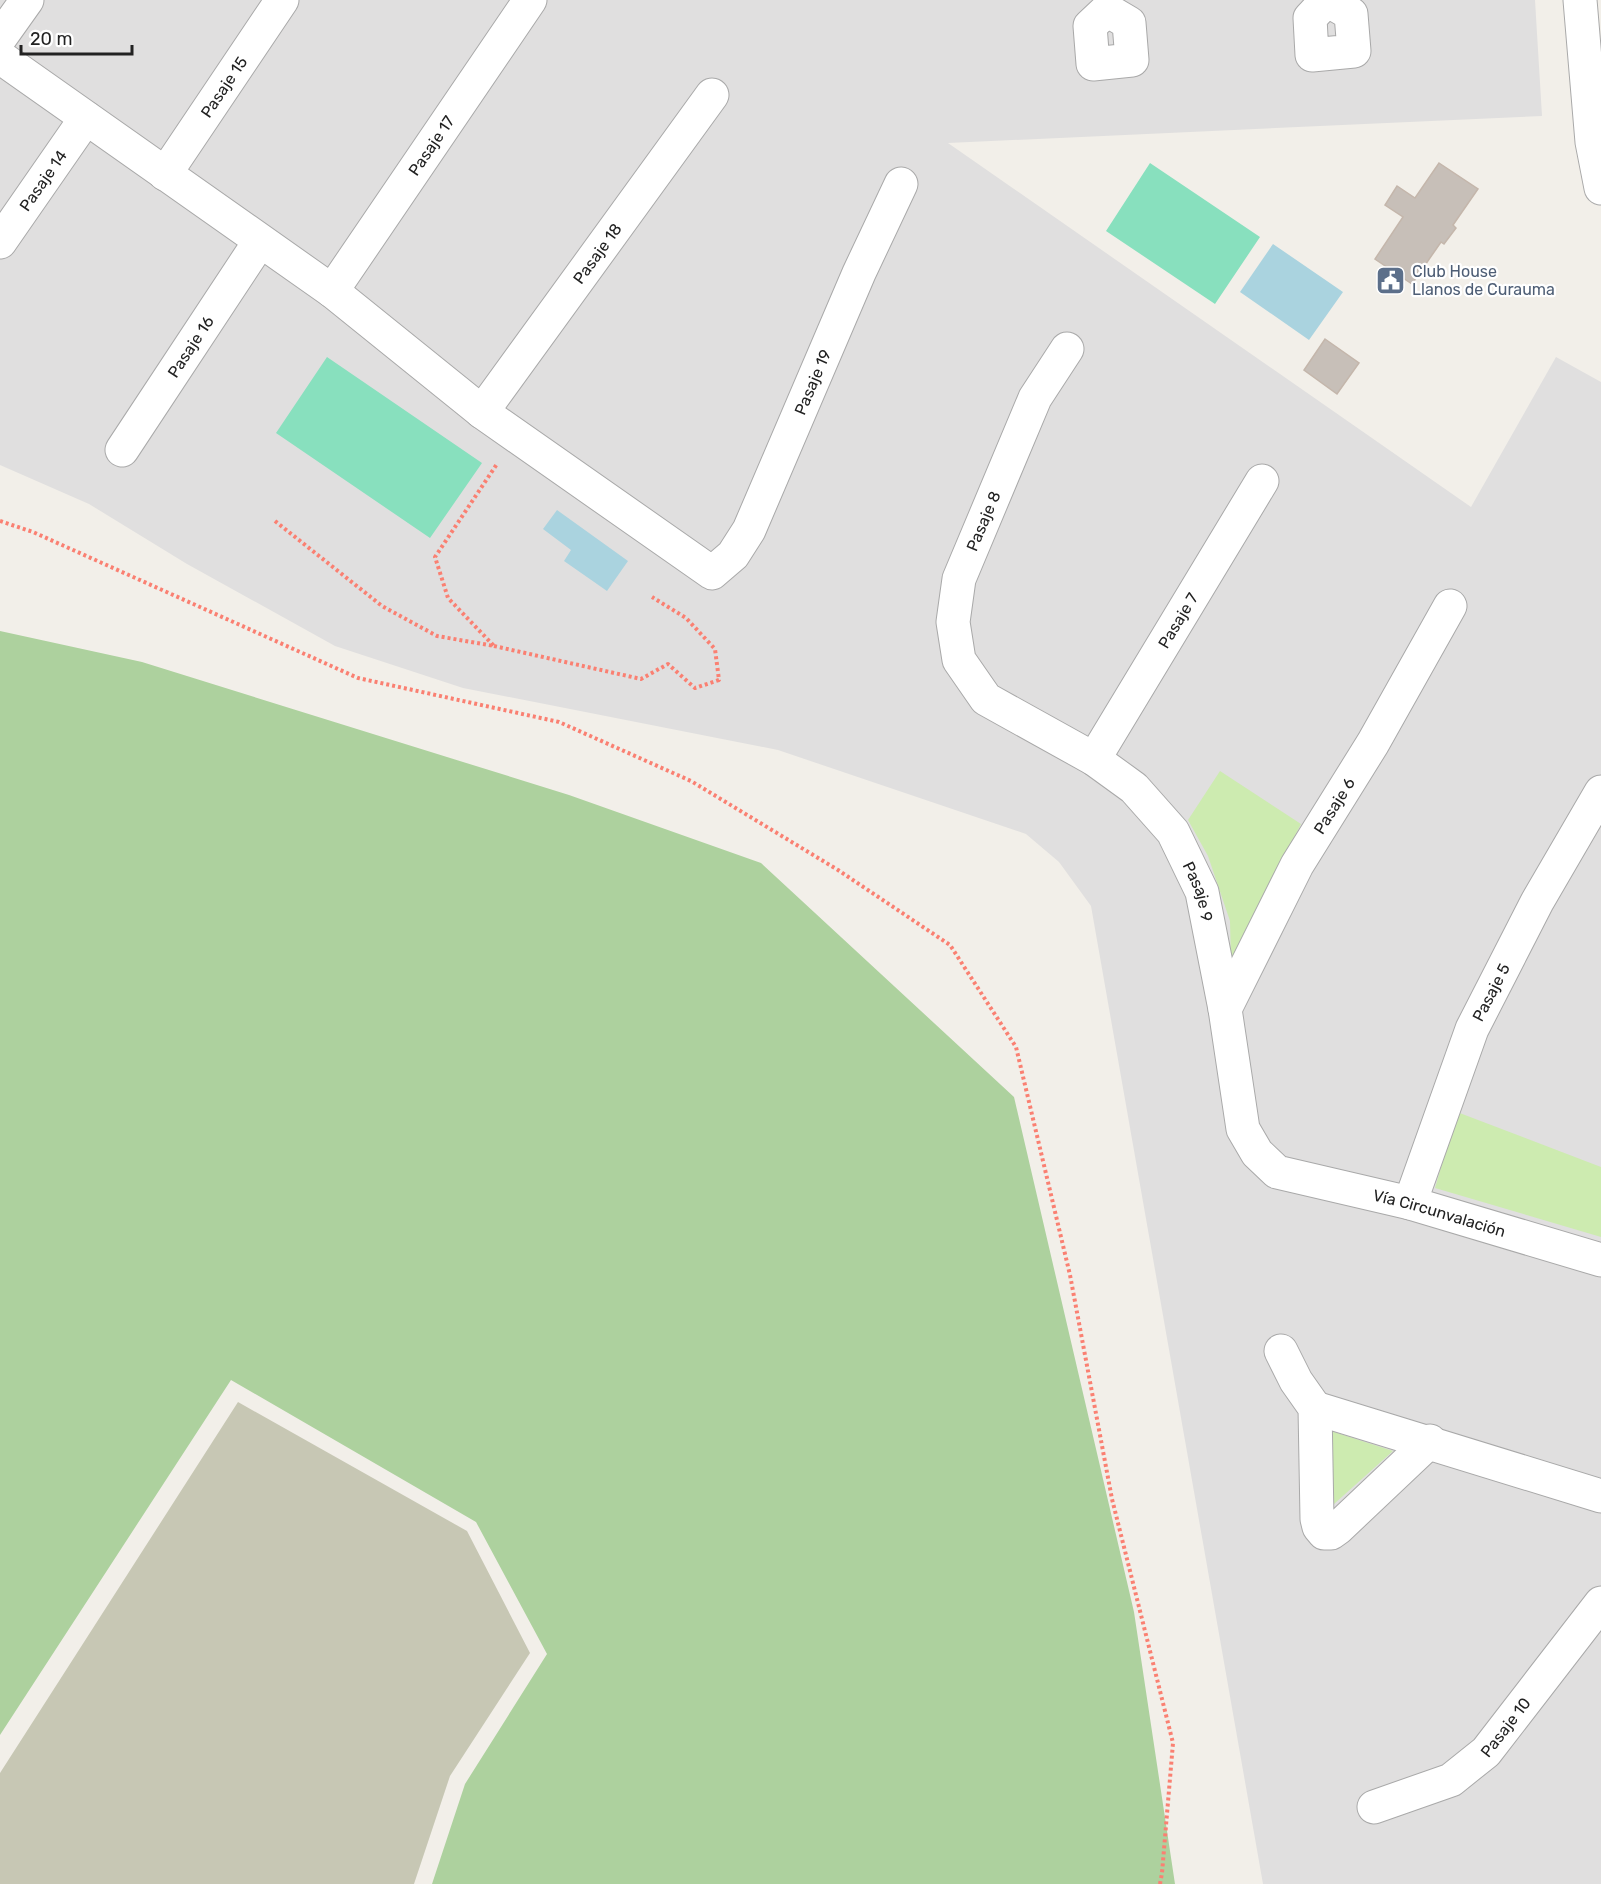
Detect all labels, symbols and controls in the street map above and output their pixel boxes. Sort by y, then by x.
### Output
scale bar [21,18,132,56]
text: 20 m [30,28,72,50]
street label: Pasaje 15 [197,53,251,121]
street label: Pasaje 17 [404,112,458,179]
street label: Pasaje 14 [15,146,71,215]
street label: Pasaje 18 [569,220,626,288]
place label: Club House Llanos de Curauma [1412,262,1555,299]
public building icon: Club House Llanos de Curauma [1375,264,1407,296]
street label: Pasaje 16 [164,312,218,381]
street label: Pasaje 19 [790,347,835,418]
street label: Pasaje 8 [962,488,1005,554]
street label: Pasaje 7 [1154,589,1202,652]
street label: Pasaje 6 [1310,774,1359,838]
street label: Pasaje 9 [1179,859,1217,923]
street label: Pasaje 5 [1469,960,1514,1025]
street label: Vía Circunvalación [1371,1186,1508,1241]
street label: Pasaje 10 [1477,1694,1535,1761]

